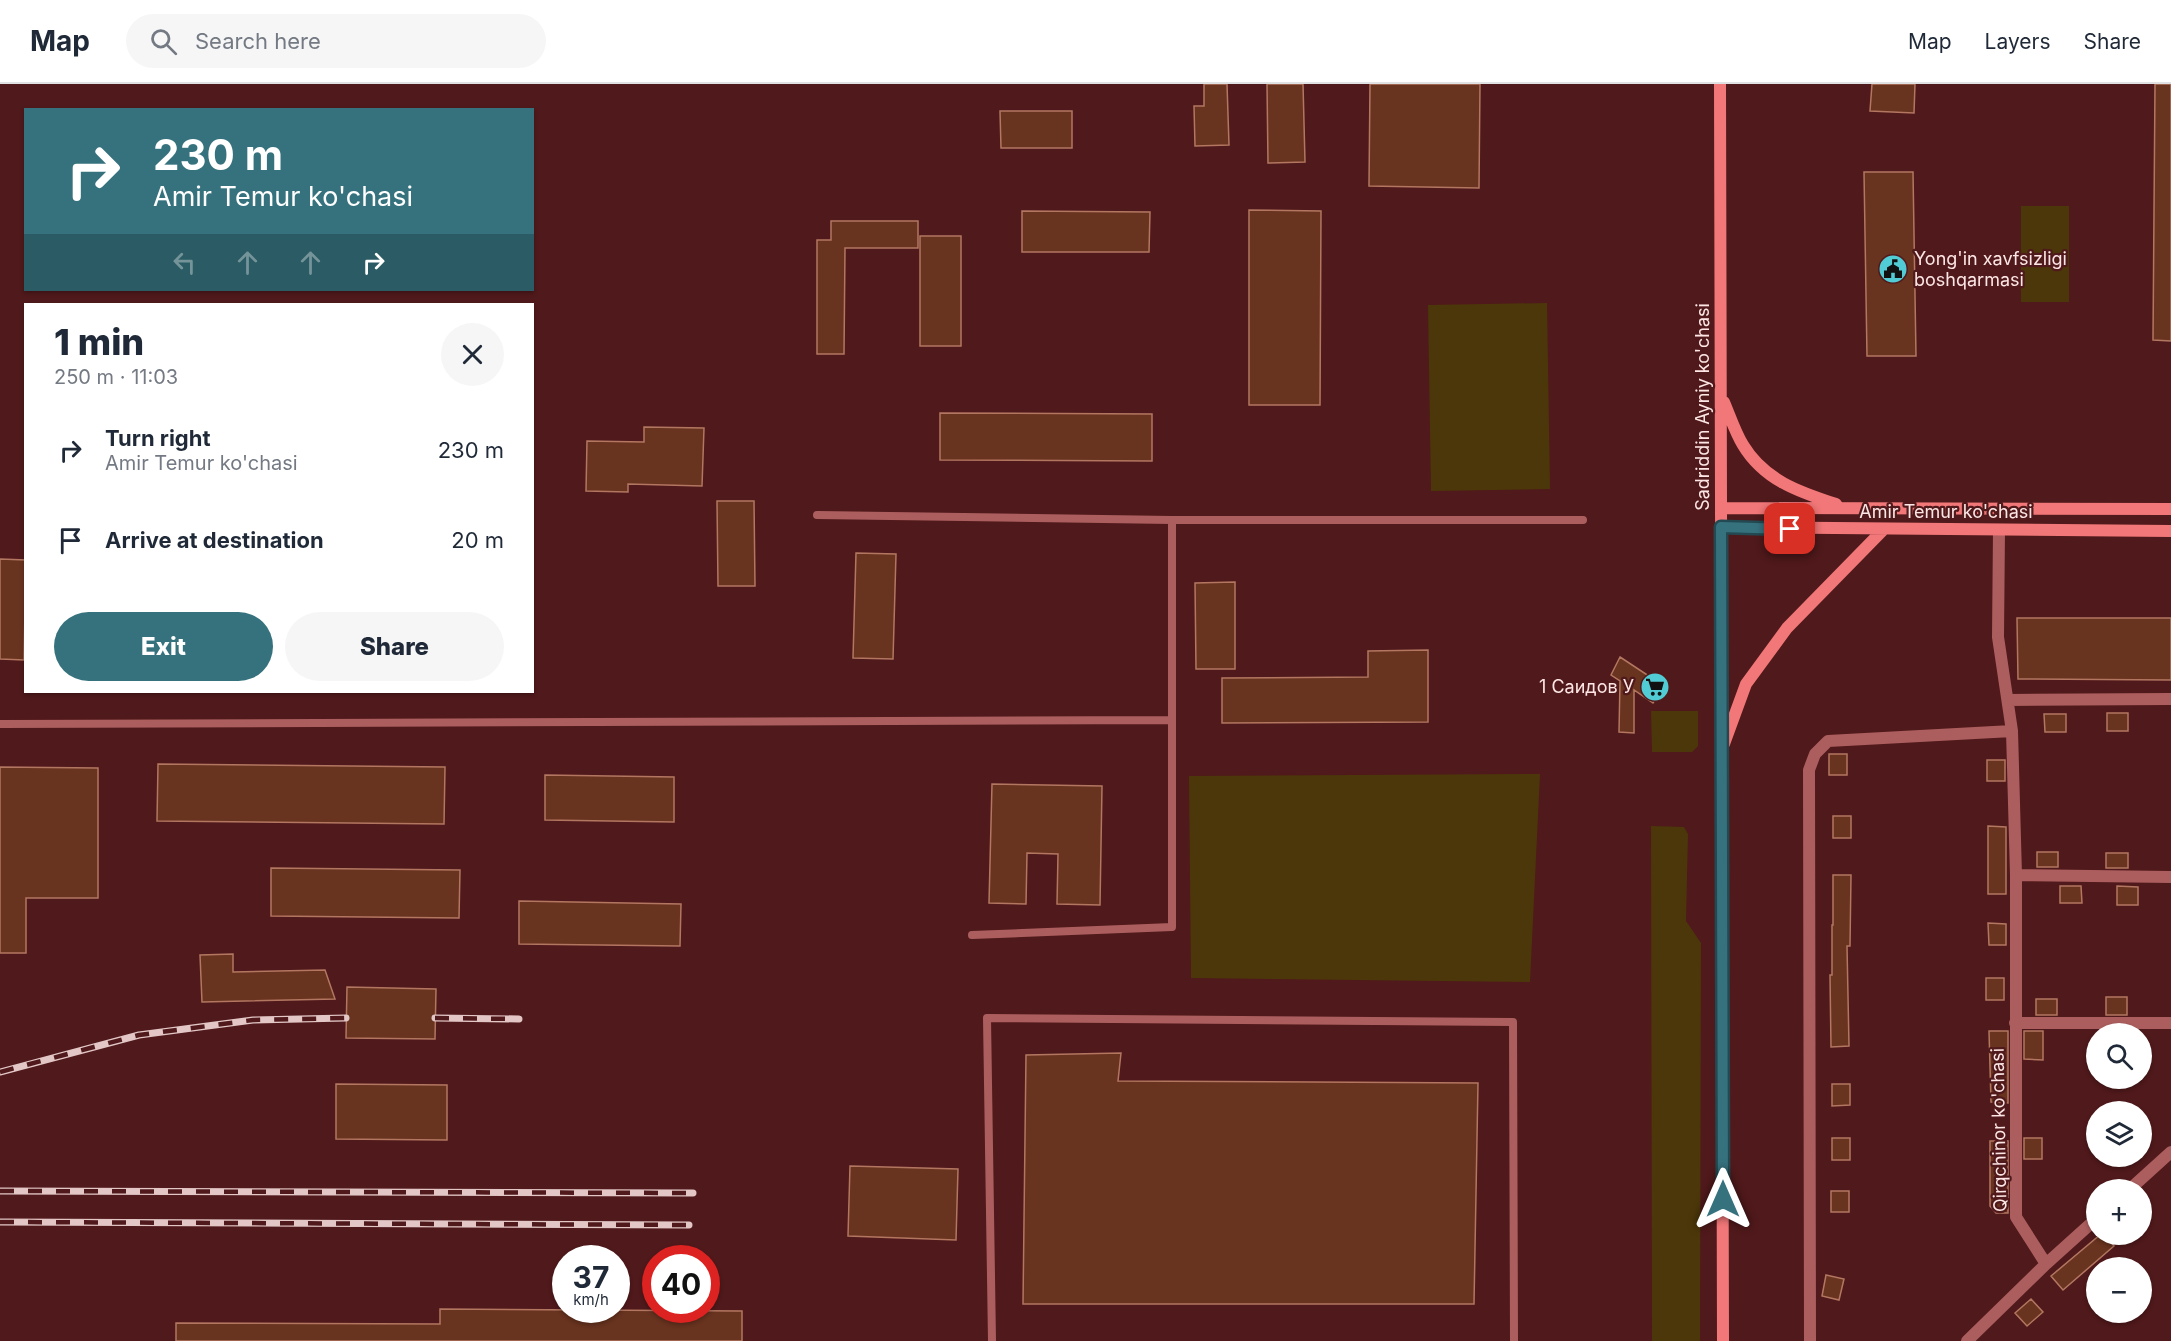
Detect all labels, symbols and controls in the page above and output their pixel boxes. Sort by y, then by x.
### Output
search box [126,14,546,68]
text: Map [30,24,90,58]
icon: search [147,25,180,58]
text: Search here [195,28,321,54]
text: Map [1908,29,1952,54]
text: Layers [1985,29,2051,54]
text: Share [2084,29,2141,54]
text: 230 m [153,129,283,180]
icon: right [54,132,132,210]
text: Amir Temur ko'chasi [153,180,413,213]
icon: left [168,246,201,279]
icon: ahead [231,246,264,279]
icon: ahead [294,246,327,279]
icon: right [357,246,390,279]
place label: Yong'in xavfsizligi boshqarmasi [1914,248,2067,290]
public building icon: Yong'in xavfsizligi boshqarmasi [1877,253,1909,285]
street label: Sadriddin Ayniy ko'chasi [1692,303,1713,511]
text: 1 min [54,320,144,364]
button: close [441,323,504,386]
text: 250 m · 11:03 [54,365,178,389]
text: Turn right [105,425,211,451]
icon: right [54,434,87,467]
text: 230 m [438,437,504,463]
text: Amir Temur ko'chasi [105,451,298,475]
street label: Amir Temur ko'chasi [1859,501,2033,522]
pin [1764,503,1815,554]
icon: arrive [1773,512,1806,545]
icon: arrive [54,524,87,557]
text: Arrive at destination [105,527,324,553]
text: 20 m [451,527,504,553]
button: Exit [54,612,273,681]
button: Share [285,612,504,681]
supermarket icon: 1 Саидов У [1639,671,1671,703]
place label: 1 Саидов У [1539,676,1634,697]
map controls [2086,1023,2152,1323]
button: search [2086,1023,2152,1089]
street label: Qirqchinor ko'chasi [1987,1048,2010,1212]
button: layers [2086,1101,2152,1167]
position arrow [1691,1167,1755,1231]
button: + [2086,1179,2152,1245]
speed limit sign: 40 [642,1245,720,1323]
button: − [2086,1257,2152,1323]
text: 37 [573,1259,609,1295]
text: km/h [573,1290,609,1309]

